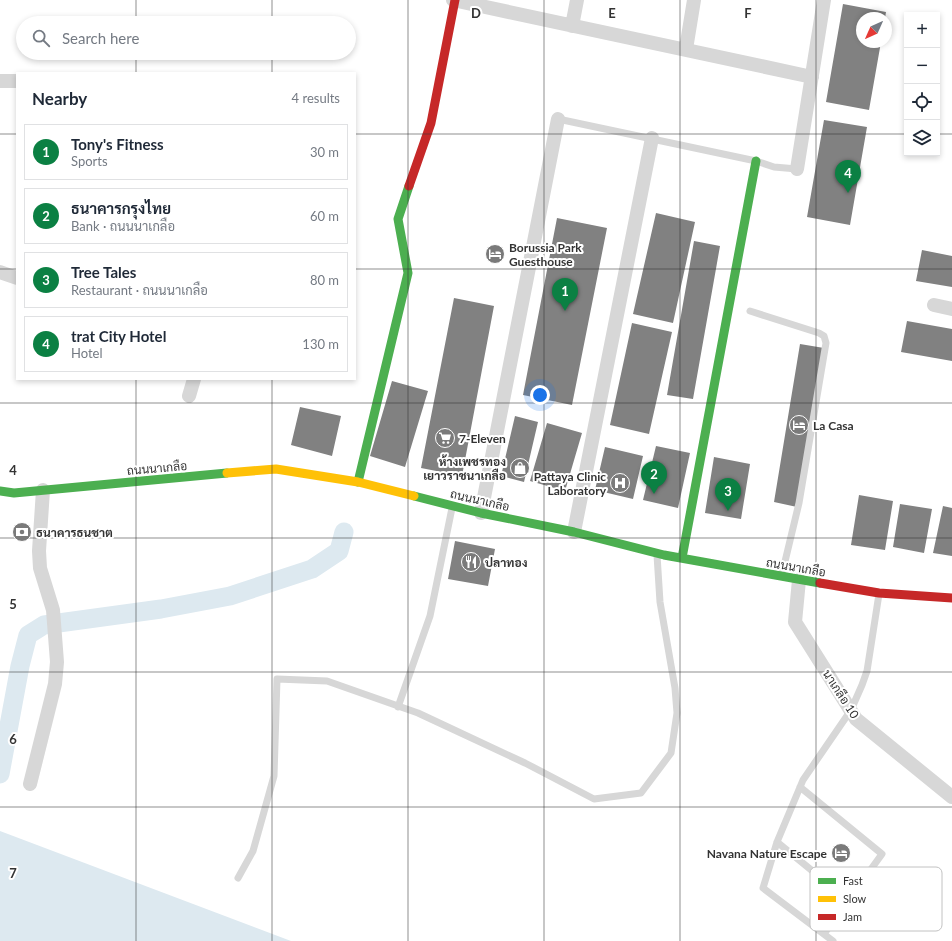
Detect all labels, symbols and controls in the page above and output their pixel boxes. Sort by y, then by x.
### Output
text: D [471,5,481,21]
text: E [608,5,616,21]
text: F [744,5,752,21]
north arrow [856,12,892,48]
map controls [904,12,940,156]
button: + [904,12,940,48]
search box [16,16,356,60]
icon: search [30,27,52,49]
text: Search here [62,29,139,47]
button: − [904,48,940,84]
button: locate [904,84,940,120]
text: Nearby [32,88,87,109]
text: 4 results [292,90,340,106]
button: layers [904,120,940,156]
text: Tony's Fitness [71,135,164,153]
text: 1 [42,144,50,160]
text: 30 m [310,144,339,160]
text: Sports [71,153,108,169]
pin: 4 [835,160,861,193]
text: ธนาคารกรุงไทย [71,199,171,217]
text: 2 [42,208,50,224]
text: 60 m [310,208,339,224]
text: Bank · ถนนนาเกลือ [71,218,175,234]
place label: Borussia Park Guesthouse [509,240,582,269]
hotel icon: Borussia Park Guesthouse [484,243,506,265]
text: Tree Tales [71,263,136,281]
text: 3 [42,272,50,288]
text: 80 m [310,272,339,288]
pin: 1 [552,278,578,311]
text: Restaurant · ถนนนาเกลือ [71,282,208,298]
text: trat City Hotel [71,327,166,345]
text: 4 [42,336,50,352]
text: 130 m [302,336,339,352]
text: Hotel [71,345,103,361]
your location [530,385,550,405]
hotel icon: La Casa [788,414,810,436]
place label: La Casa [813,418,854,433]
supermarket icon: 7-Eleven [434,427,456,449]
place label: 7-Eleven [459,431,506,446]
place label: ห้างเพชรทอง เยาวราชนาเกลือ [423,454,506,483]
shop icon: ห้างเพชรทอง เยาวราชนาเกลือ [509,457,531,479]
street label: ถนนนาเกลือ [126,458,188,478]
pin: 2 [641,461,667,494]
text: 4 [9,462,17,478]
place label: Pattaya Clinic Laboratory [534,469,607,498]
hospital icon: Pattaya Clinic Laboratory [609,472,631,494]
pin: 3 [715,478,741,511]
street label: ถนนนาเกลือ [449,486,511,514]
bank icon: ธนาคารธนชาต [11,521,33,543]
place label: ธนาคารธนชาต [36,525,113,540]
restaurant icon: ปลาทอง [460,551,482,573]
street label: ถนนนาเกลือ [765,554,827,580]
place label: ปลาทอง [485,555,528,570]
text: 5 [9,596,17,612]
street label: นาเกลือ 10 [820,667,862,721]
text: 6 [9,731,17,747]
hotel icon: Navana Nature Escape [830,842,852,864]
place label: Navana Nature Escape [707,846,828,861]
text: 7 [9,865,17,881]
legend [810,867,942,931]
text: Fast [843,874,863,887]
text: Slow [843,892,867,905]
text: Jam [843,910,862,923]

